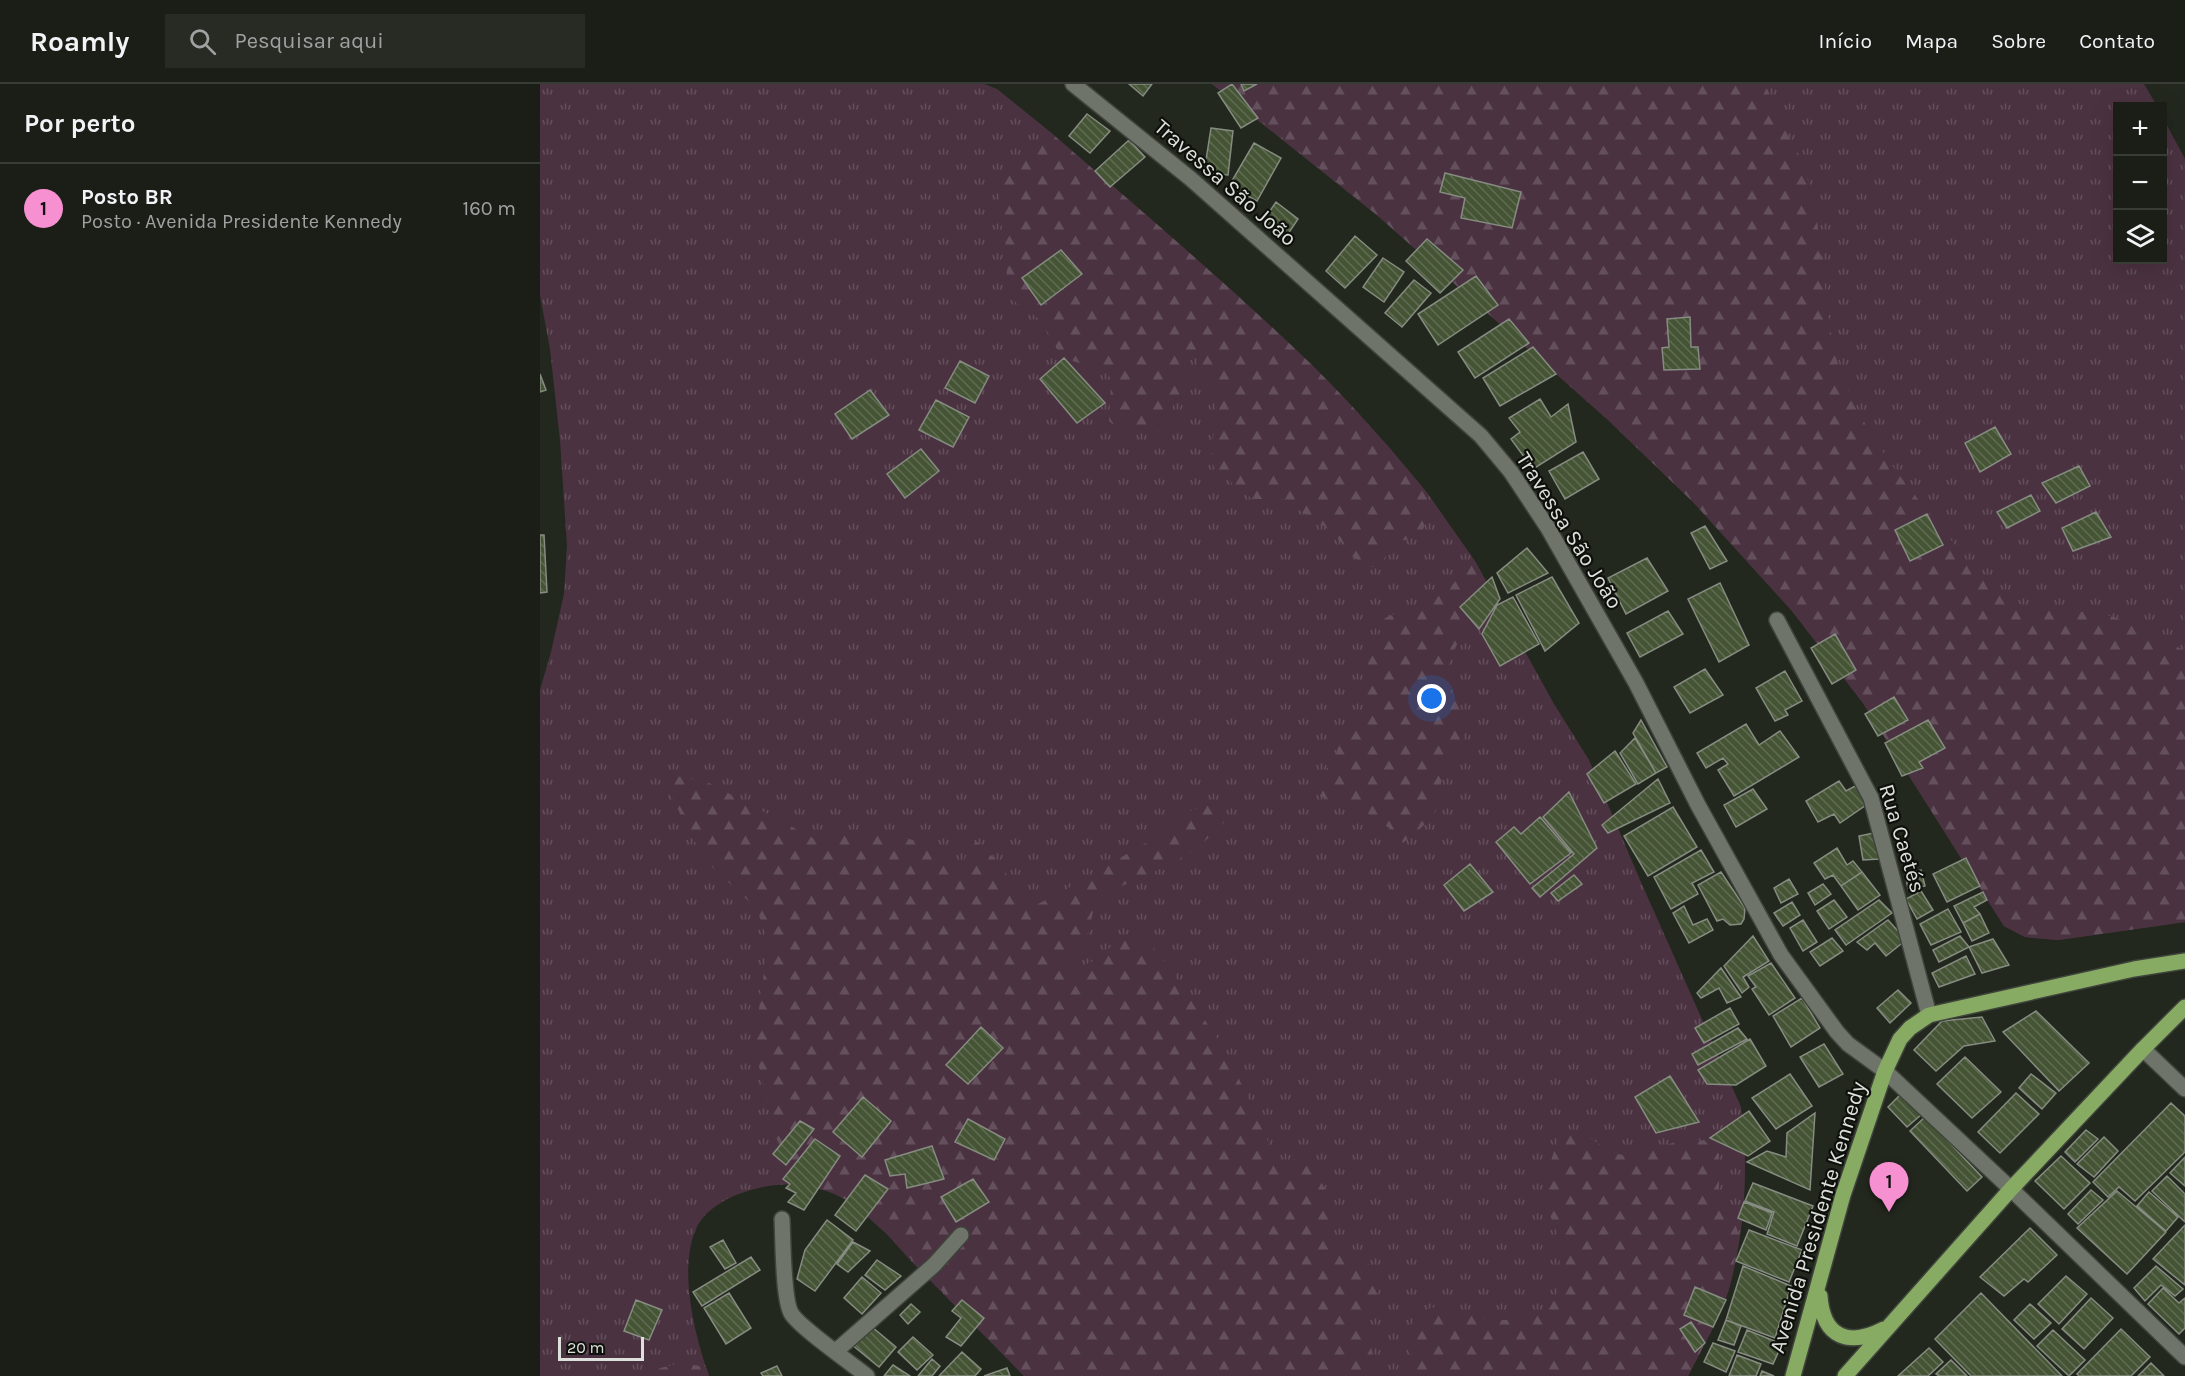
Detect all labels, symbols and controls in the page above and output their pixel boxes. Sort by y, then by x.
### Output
search box [165,14,585,68]
text: Roamly [30,25,129,58]
icon: search [186,25,219,58]
text: Pesquisar aqui [234,28,384,54]
text: Início [1819,29,1872,53]
text: Mapa [1905,29,1958,53]
text: Sobre [1991,29,2046,53]
text: Contato [2079,29,2155,53]
map controls [2113,102,2167,264]
button: + [2113,102,2167,156]
text: Por perto [24,108,135,139]
street label: Travessa São João [1149,114,1302,252]
button: − [2113,156,2167,210]
text: Posto BR [81,184,173,210]
text: 1 [40,197,47,220]
text: 160 m [463,197,516,220]
text: Posto · Avenida Presidente Kennedy [81,210,402,233]
button: layers [2113,210,2167,264]
street label: Travessa São João [1510,447,1628,614]
your location [1417,684,1446,713]
street label: Rua Caetés [1873,781,1931,896]
street label: Avenida Presidente Kennedy [1764,1078,1872,1356]
pin: 1 [1870,1162,1908,1212]
scale bar [558,1334,644,1362]
text: 20 m [567,1338,605,1357]

